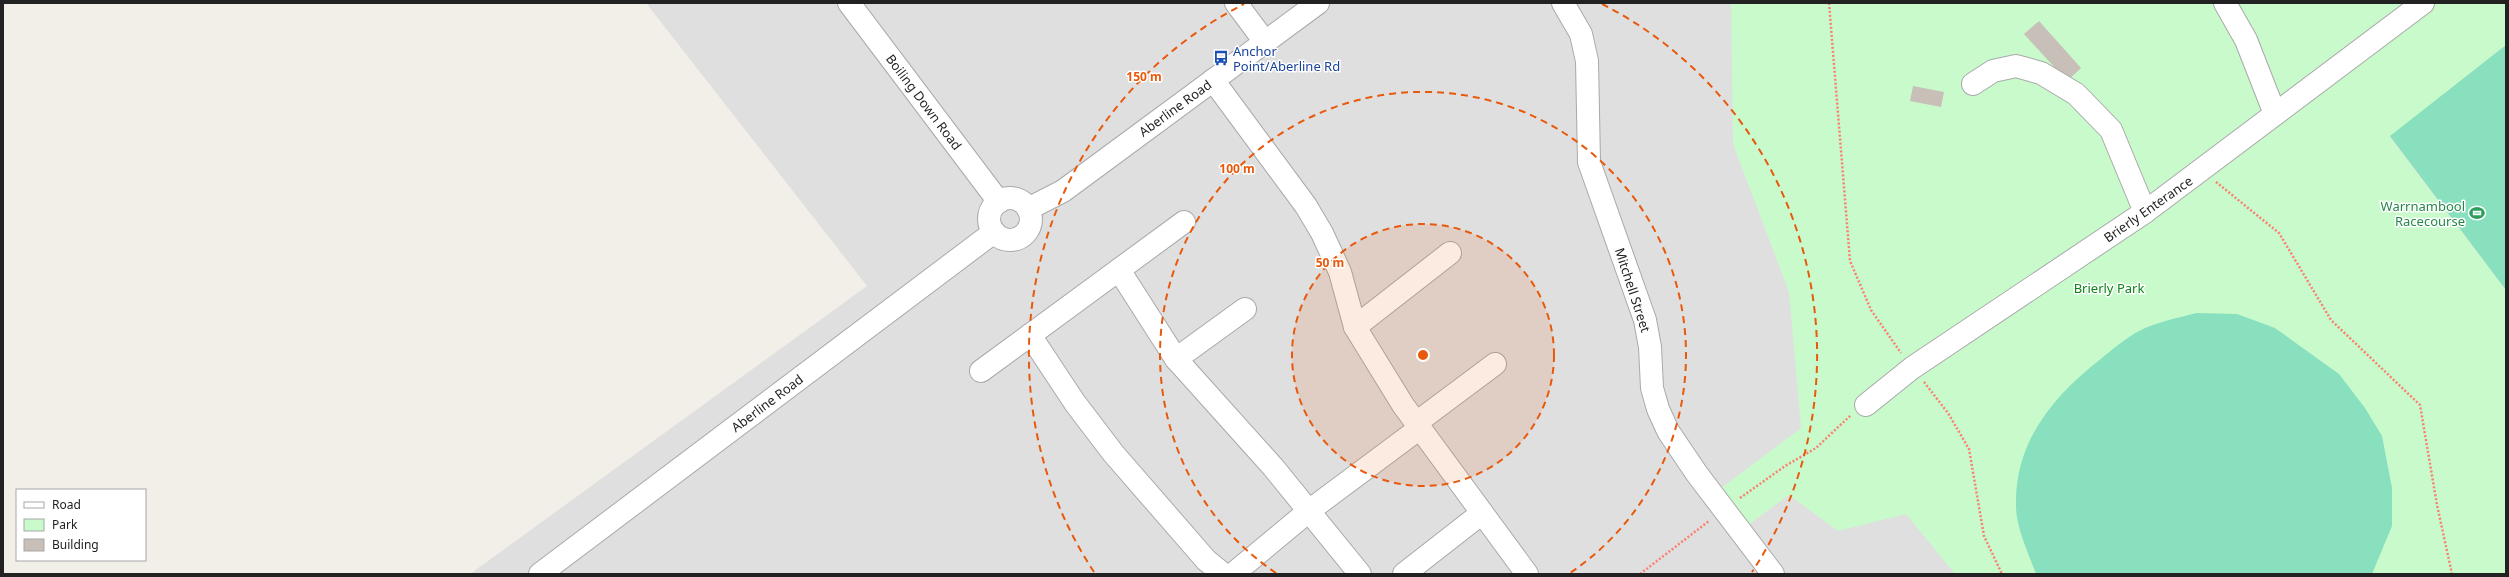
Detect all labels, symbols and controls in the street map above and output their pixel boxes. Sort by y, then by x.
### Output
place label: Anchor Point/Aberline Rd [1233,42,1340,75]
bus stop icon: Anchor Point/Aberline Rd [1212,49,1230,67]
street label: Boiling Down Road [882,50,966,154]
text: 150 m [1126,68,1162,85]
street label: Aberline Road [1135,76,1215,140]
text: 100 m [1219,160,1255,177]
street label: Brierly Enterance [2100,172,2196,246]
place label: Warrnambool Racecourse [2381,197,2465,230]
sports icon: Warrnambool Racecourse [2468,204,2486,222]
street label: Mitchell Street [1611,245,1655,335]
text: 50 m [1316,254,1344,271]
park label: Brierly Park [2074,279,2144,297]
centre of rings [1416,348,1430,362]
street label: Aberline Road [727,370,807,436]
legend [16,489,146,561]
text: Road [52,496,81,513]
text: Park [52,516,78,533]
text: Building [52,536,99,553]

